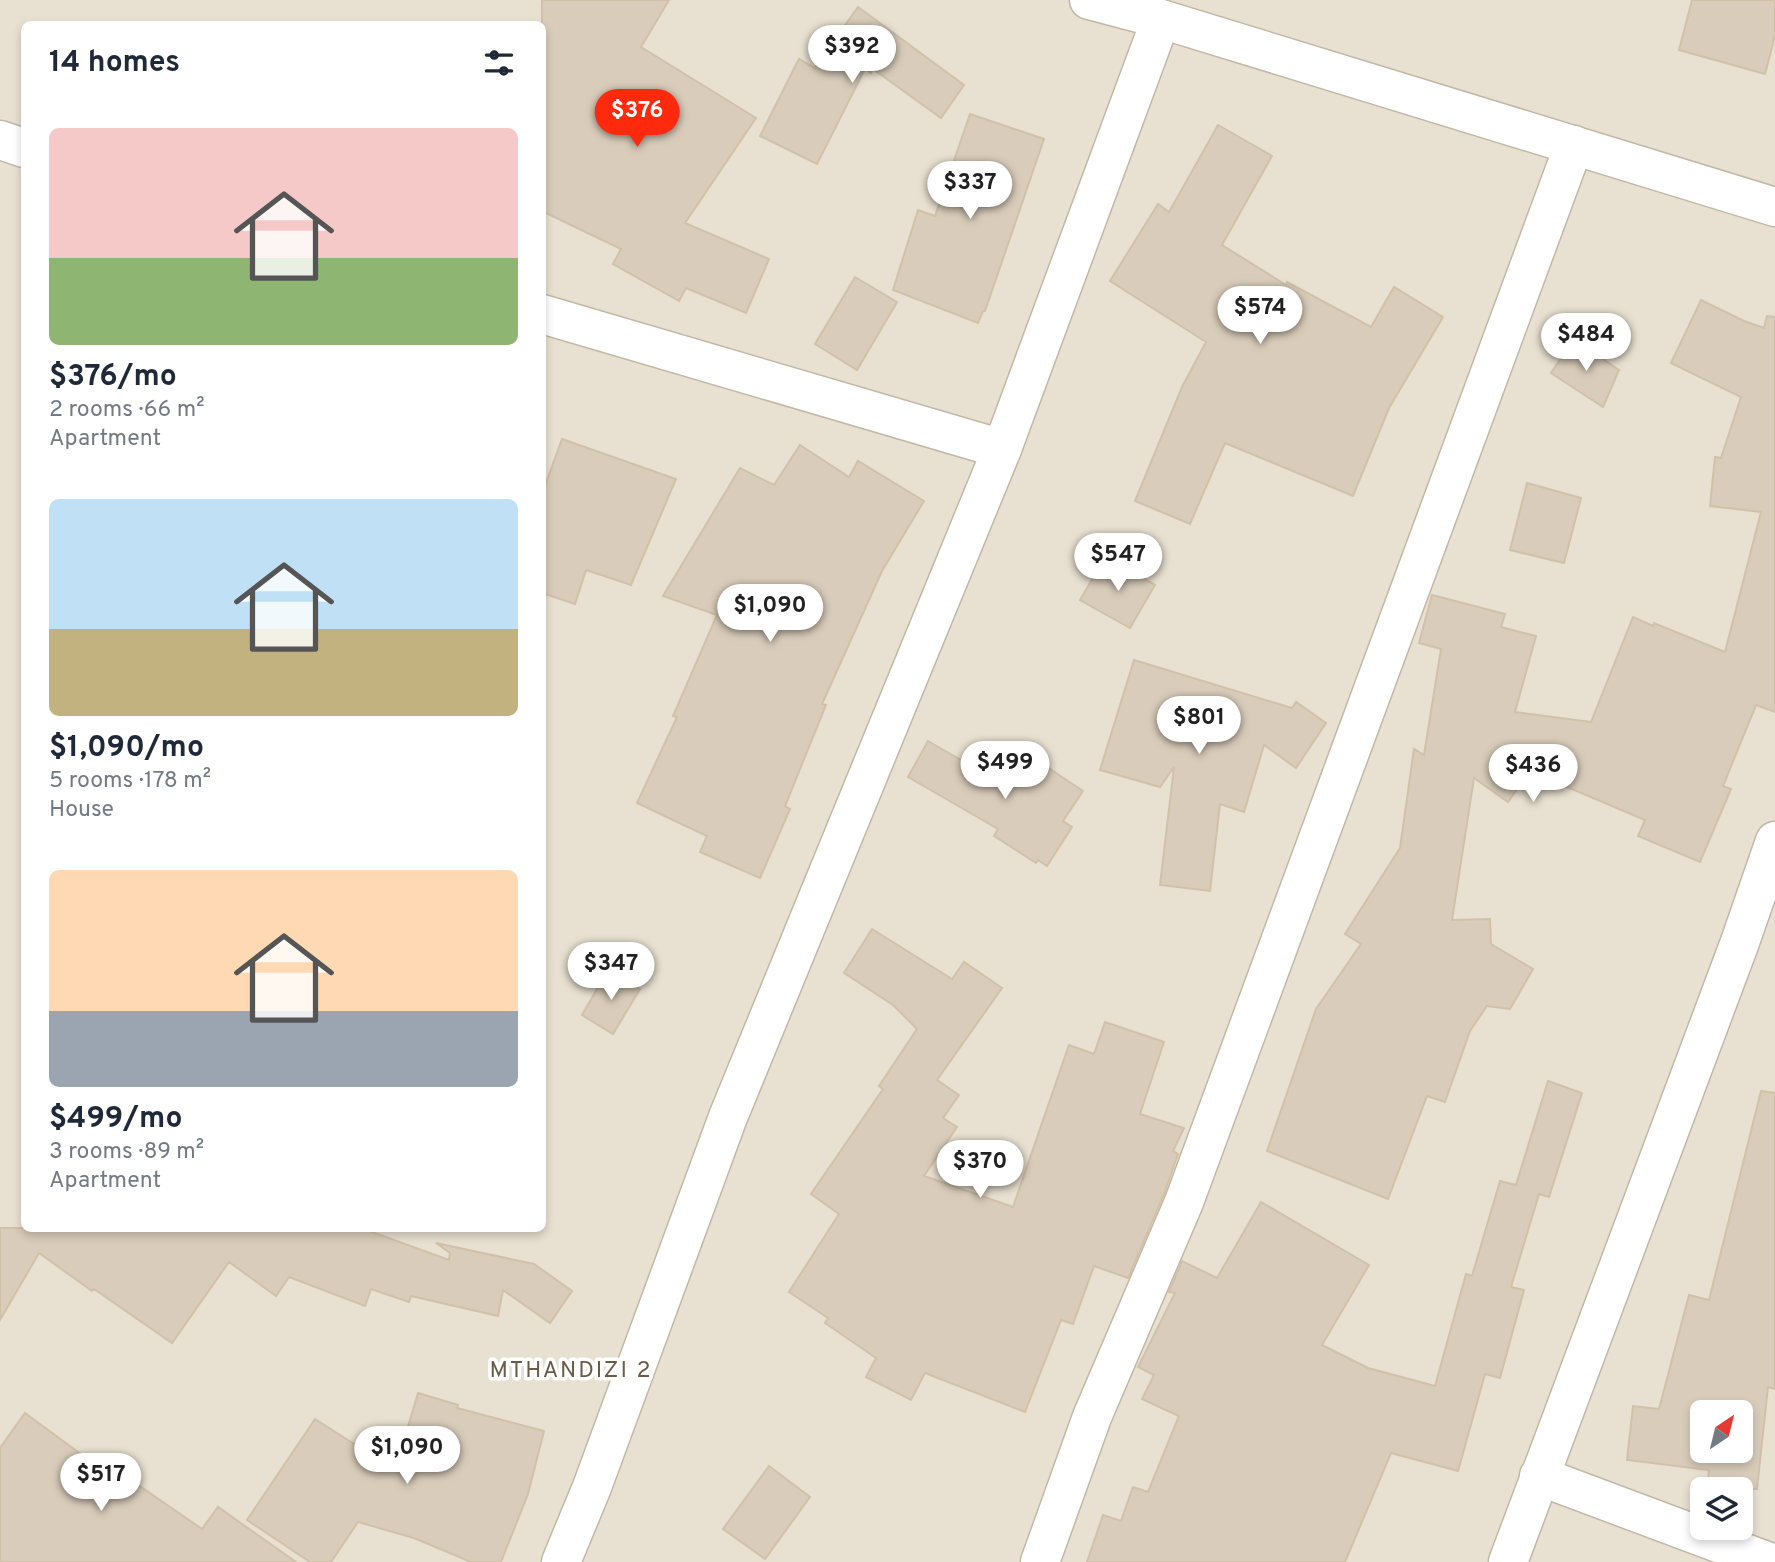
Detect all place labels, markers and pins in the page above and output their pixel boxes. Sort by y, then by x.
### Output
pin: $392 [811,25,893,85]
pin: $376 [596,90,678,149]
pin: $337 [929,162,1011,221]
pin: $574 [1219,286,1301,346]
pin: $484 [1545,314,1627,373]
pin: $547 [1077,534,1159,593]
pin: $1,090 [713,584,827,644]
pin: $801 [1158,696,1240,756]
pin: $499 [964,742,1046,801]
pin: $436 [1492,744,1574,804]
pin: $347 [570,942,652,1002]
pin: $370 [939,1140,1021,1200]
pin: $1,090 [350,1426,464,1486]
pin: $517 [60,1454,142,1513]

